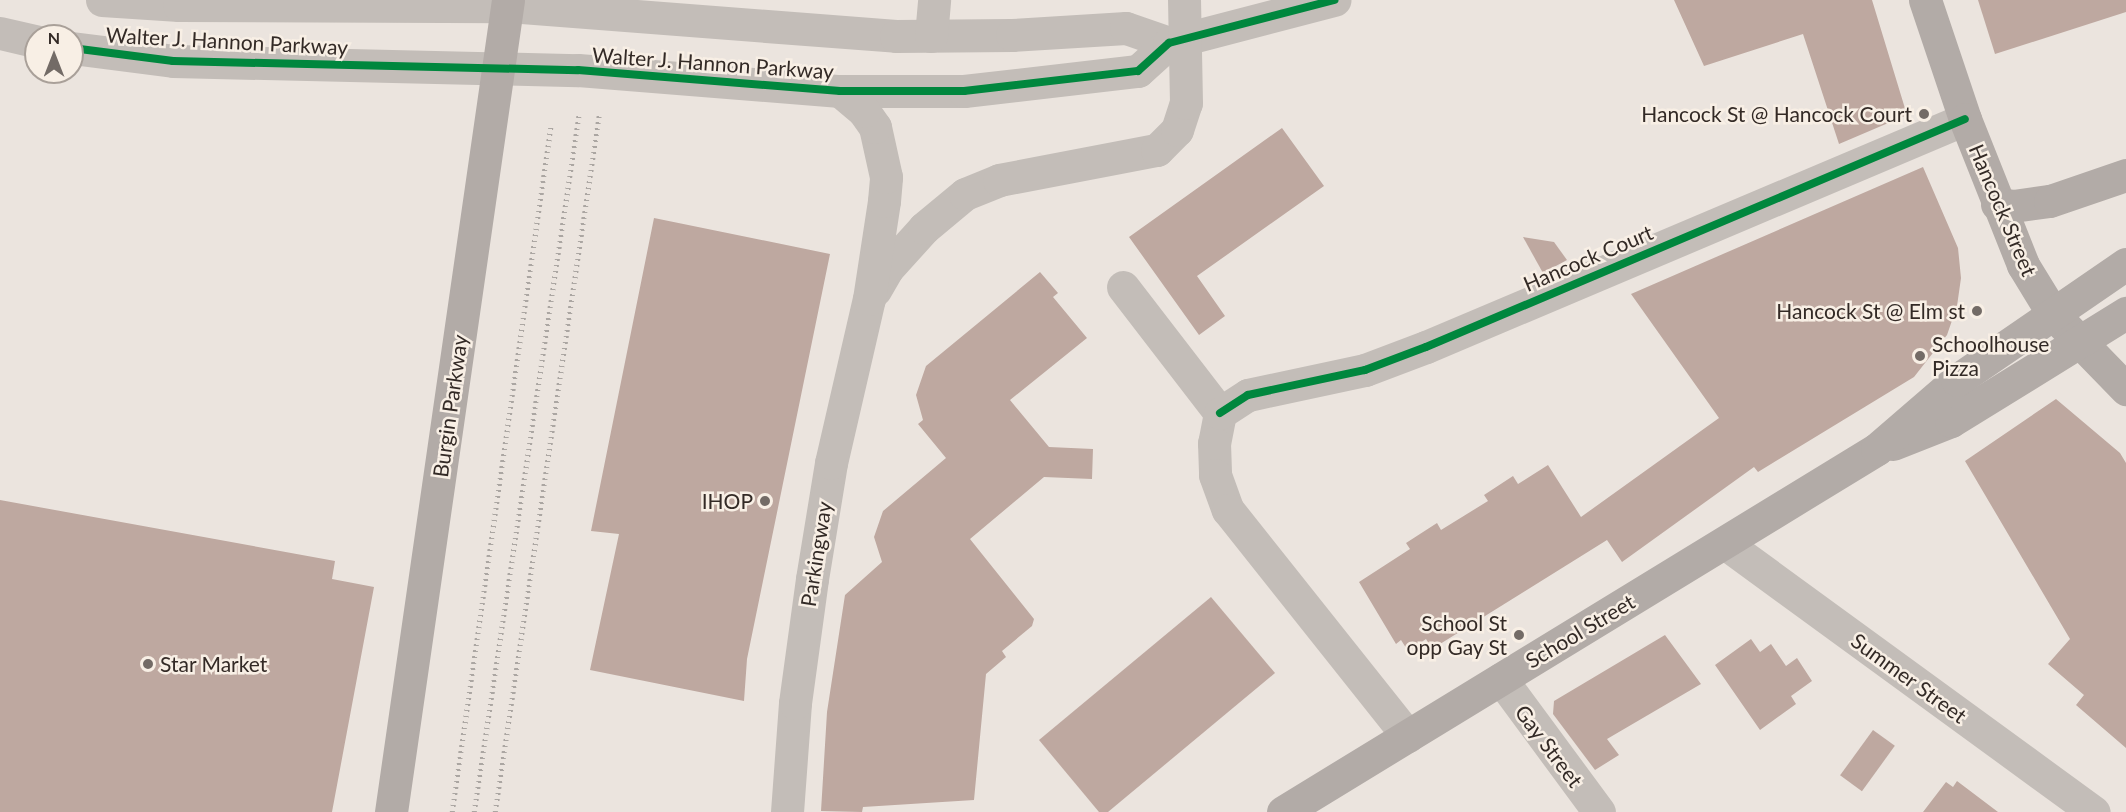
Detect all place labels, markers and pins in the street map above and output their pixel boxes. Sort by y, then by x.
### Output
place label: Hancock St @ Hancock Court [1641,101,1912,127]
marker: Hancock St @ Hancock Court [1917,107,1931,121]
place label: Hancock St @ Elm st [1776,298,1965,324]
marker: Hancock St @ Elm st [1970,304,1984,318]
place label: Schoolhouse Pizza [1932,331,2049,381]
marker: Schoolhouse Pizza [1913,349,1927,363]
place label: IHOP [702,488,753,514]
marker: IHOP [758,494,772,508]
place label: School St opp Gay St [1406,610,1507,660]
marker: School St opp Gay St [1512,628,1526,642]
place label: Star Market [160,651,268,677]
marker: Star Market [141,657,155,671]

